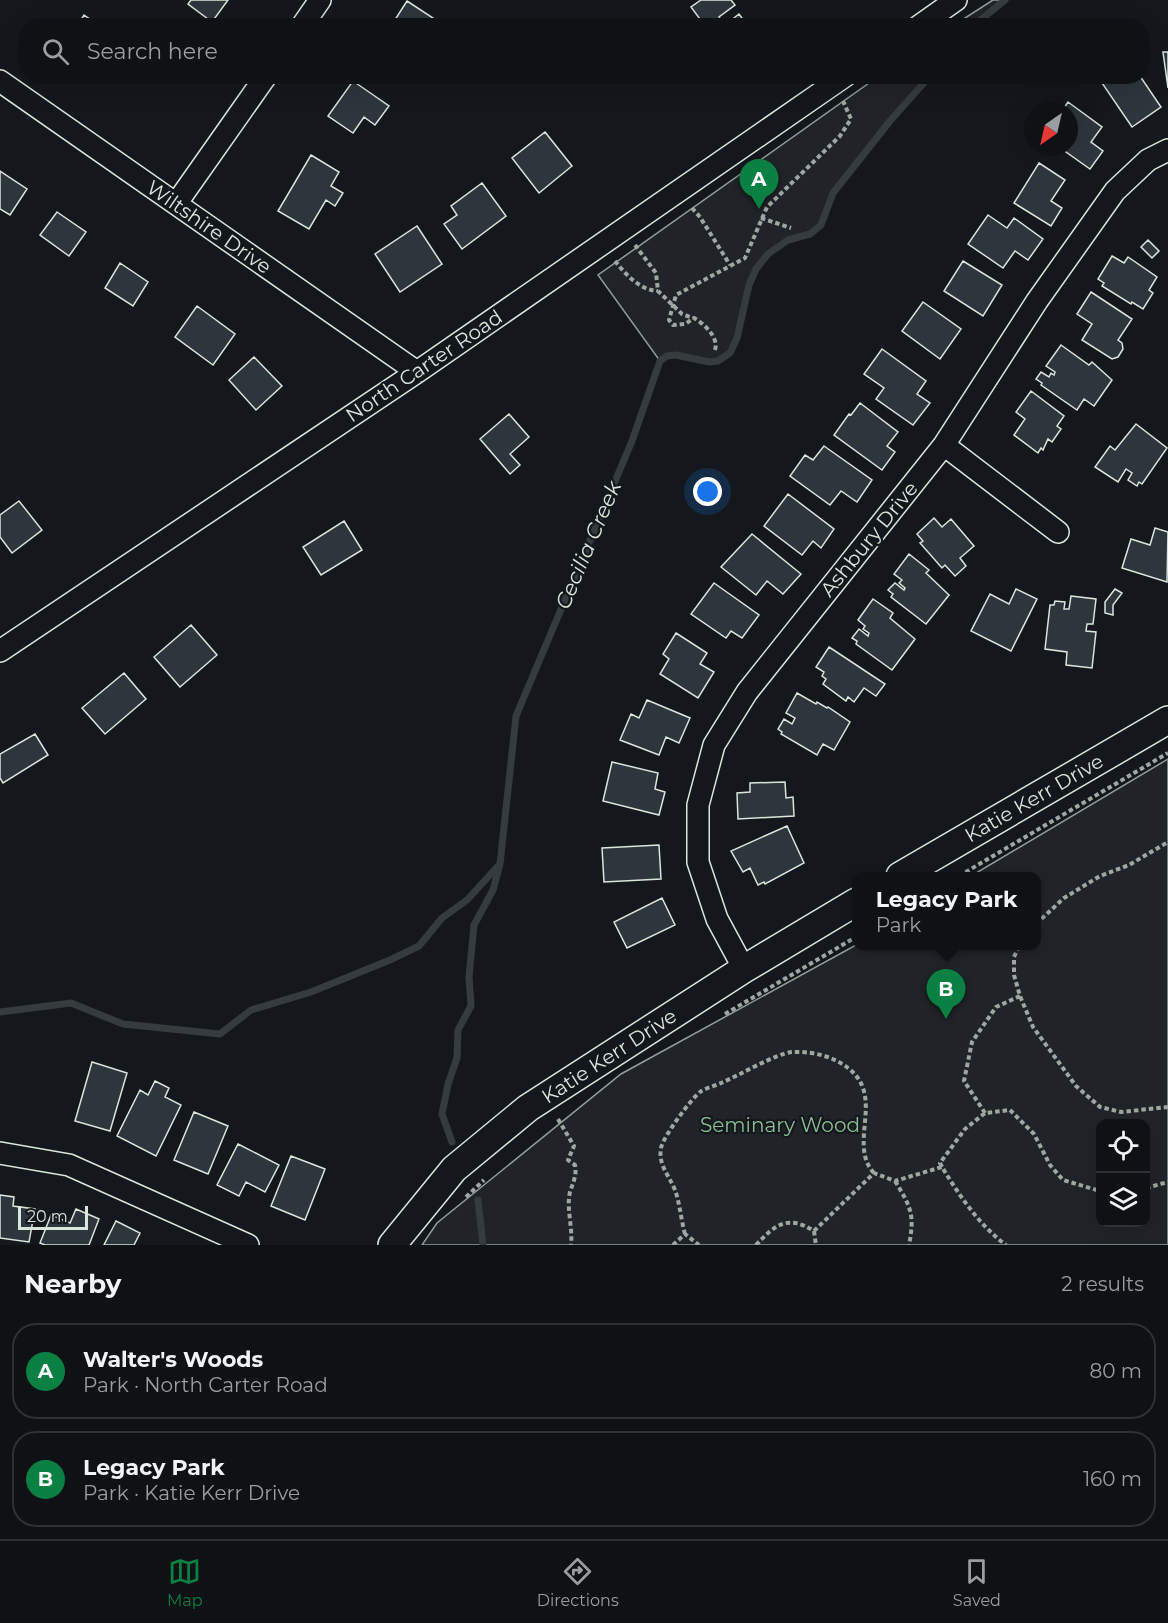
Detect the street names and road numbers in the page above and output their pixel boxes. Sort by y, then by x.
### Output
street label: Wiltshire Drive [142,175,276,279]
street label: North Carter Road [341,305,507,427]
street label: Ashbury Drive [815,477,923,601]
street label: Katie Kerr Drive [960,749,1108,847]
street label: Katie Kerr Drive [537,1003,681,1109]

